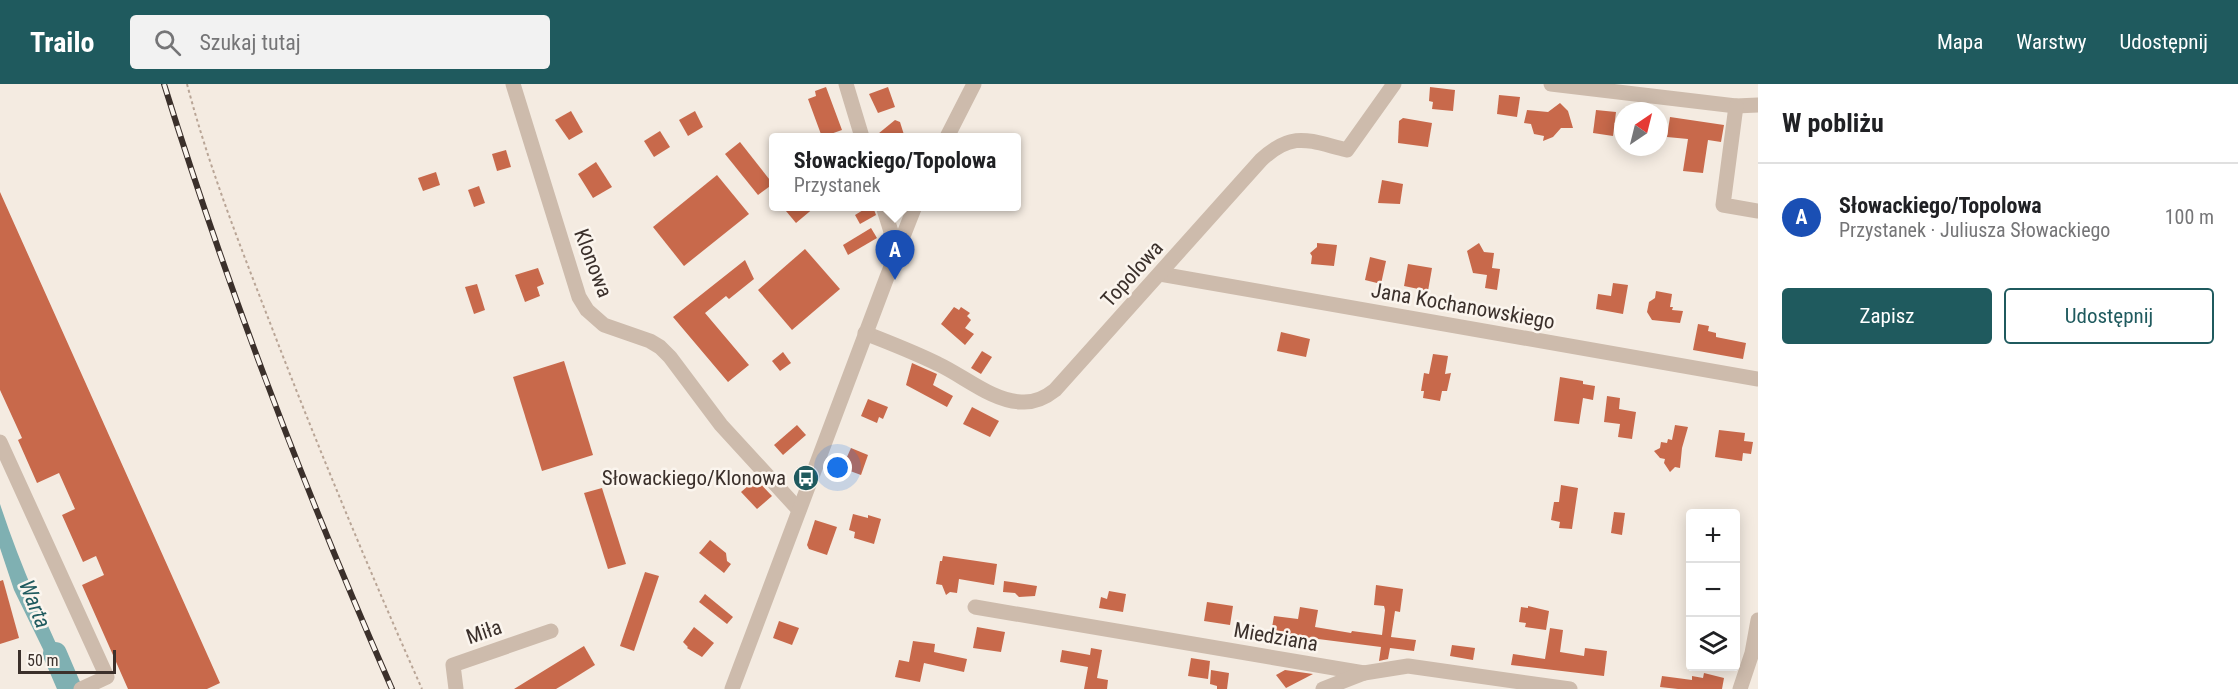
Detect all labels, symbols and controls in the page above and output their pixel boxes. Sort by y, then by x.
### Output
search box [130,15,550,69]
text: Trailo [30,26,94,59]
icon: search [151,26,184,59]
text: Szukaj tutaj [199,30,301,55]
text: Mapa [1937,30,1983,54]
text: Warstwy [2016,30,2087,54]
text: Udostępnij [2120,30,2208,54]
north arrow [1614,102,1668,156]
text: W pobliżu [1782,108,1884,138]
popup [769,133,1021,211]
text: Słowackiego/Topolowa [794,148,996,173]
text: Przystanek [794,173,881,197]
text: Słowackiego/Topolowa [1839,193,2042,218]
text: A [1796,205,1807,229]
text: 100 m [2165,205,2214,229]
text: Przystanek · Juliusza Słowackiego [1839,218,2110,242]
street label: Klonowa [569,225,617,301]
pin: A [876,230,914,280]
street label: Topolowa [1096,236,1168,312]
street label: Jana Kochanowskiego [1369,278,1557,334]
button: Zapisz [1782,288,1992,344]
button: Udostępnij [2004,288,2214,344]
your location [823,453,852,482]
bus stop icon: Słowackiego/Klonowa [791,463,821,493]
place label: Słowackiego/Klonowa [602,466,786,490]
map controls [1686,509,1740,671]
button: + [1686,509,1740,563]
button: − [1686,563,1740,617]
water label: Warta [14,576,56,632]
street label: Miła [463,615,505,649]
button: layers [1686,617,1740,671]
street label: Miedziana [1232,618,1320,656]
scale bar [18,647,116,674]
text: 50 m [27,651,59,670]

